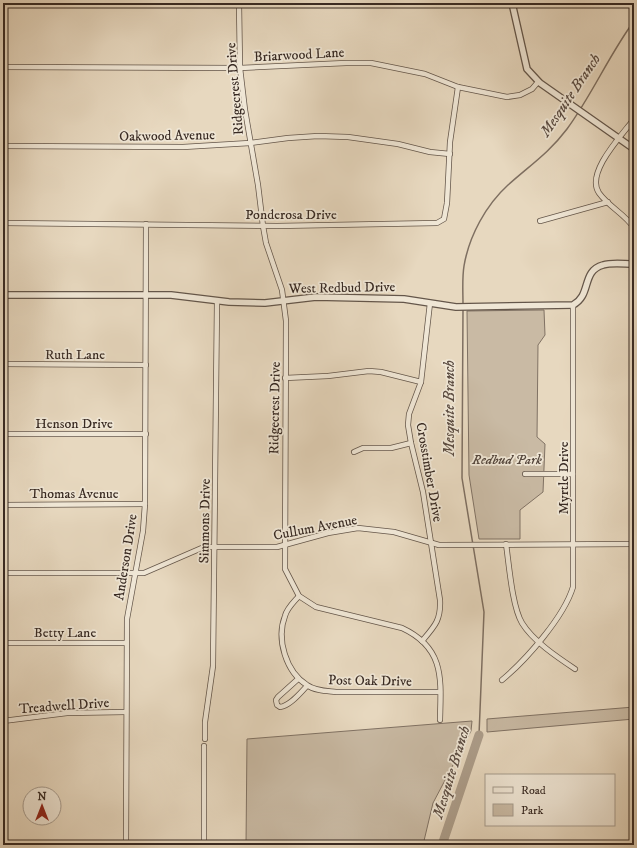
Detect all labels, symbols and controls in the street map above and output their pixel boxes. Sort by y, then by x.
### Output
street label: Ridgecrest Drive [222,42,248,136]
street label: Briarwood Lane [253,44,345,66]
water label: Mesquite Branch [535,50,605,141]
street label: Oakwood Avenue [119,126,215,146]
street label: Ponderosa Drive [245,206,337,224]
street label: West Redbud Drive [288,278,396,298]
street label: Ruth Lane [45,346,105,364]
water label: Mesquite Branch [440,360,459,457]
street label: Ridgecrest Drive [265,361,285,455]
street label: Henson Drive [35,415,113,433]
street label: Crosstimber Drive [411,421,447,524]
street label: Myrtle Drive [555,441,573,514]
park label: Redbud Park [471,451,542,469]
street label: Simmons Drive [195,478,215,564]
street label: Thomas Avenue [29,485,119,503]
street label: Cullum Avenue [272,511,359,545]
street label: Anderson Drive [110,513,142,602]
street label: Betty Lane [34,624,96,642]
street label: Post Oak Drive [328,671,412,691]
street label: Treadwell Drive [18,694,110,718]
water label: Mesquite Branch [428,723,475,822]
legend [485,774,615,826]
text: Road [521,783,546,798]
north arrow [22,786,62,826]
text: N [37,790,47,804]
text: Park [521,803,543,818]

